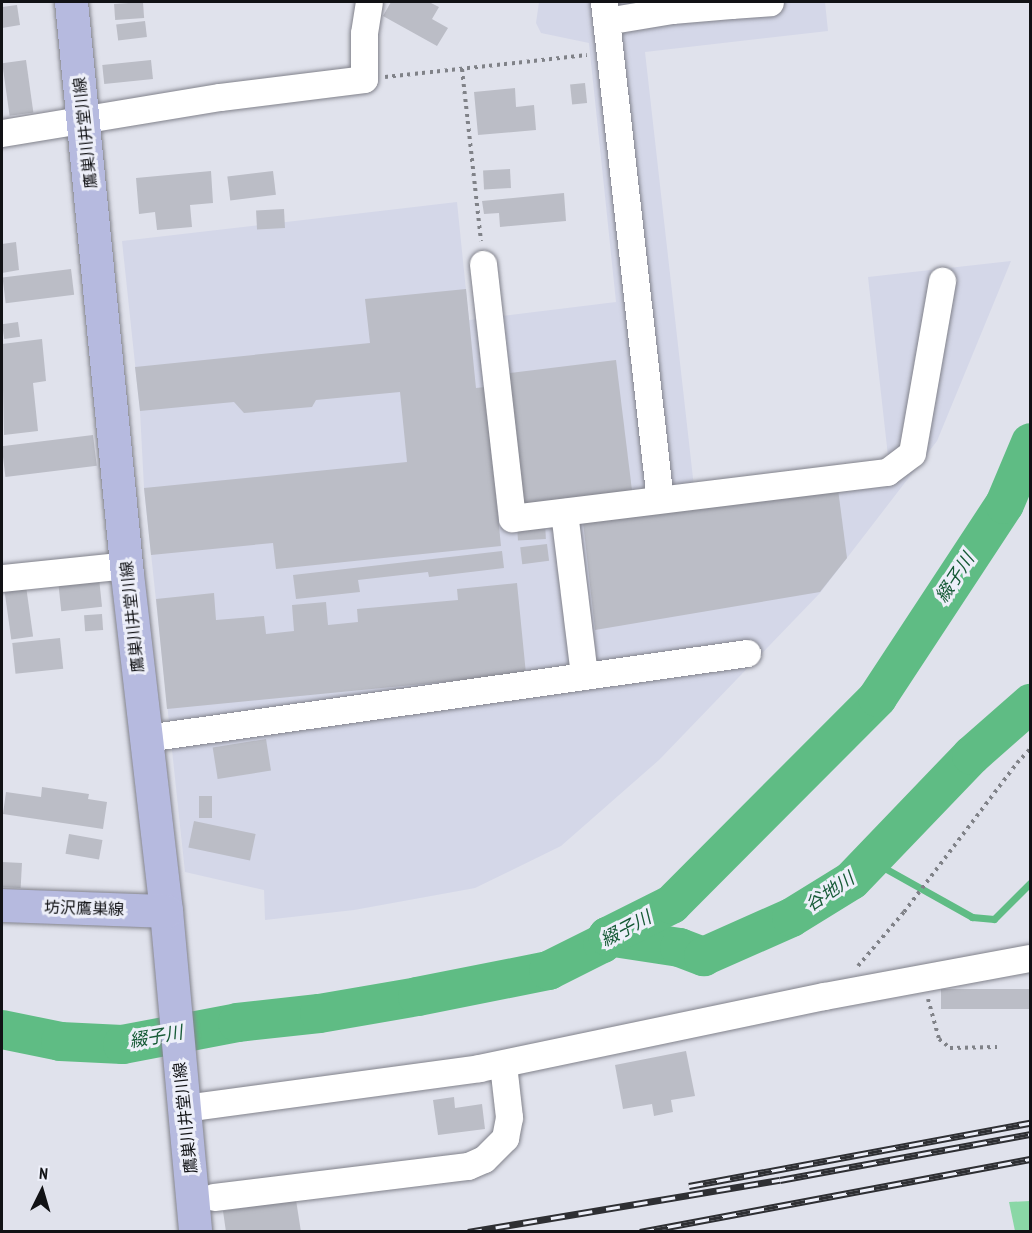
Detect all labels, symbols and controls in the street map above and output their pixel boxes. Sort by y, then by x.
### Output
street label: 鷹巣川井堂川線 [70,76,100,190]
water label: 綴子川 [931,549,979,607]
street label: 鷹巣川井堂川線 [117,560,147,674]
water label: 谷地川 [802,868,858,916]
street label: 坊沢鷹巣線 [44,897,124,919]
water label: 綴子川 [597,907,655,951]
water label: 綴子川 [128,1022,184,1052]
street label: 鷹巣川井堂川線 [170,1061,200,1175]
north arrow [12,1161,72,1221]
text: N [38,1163,49,1183]

